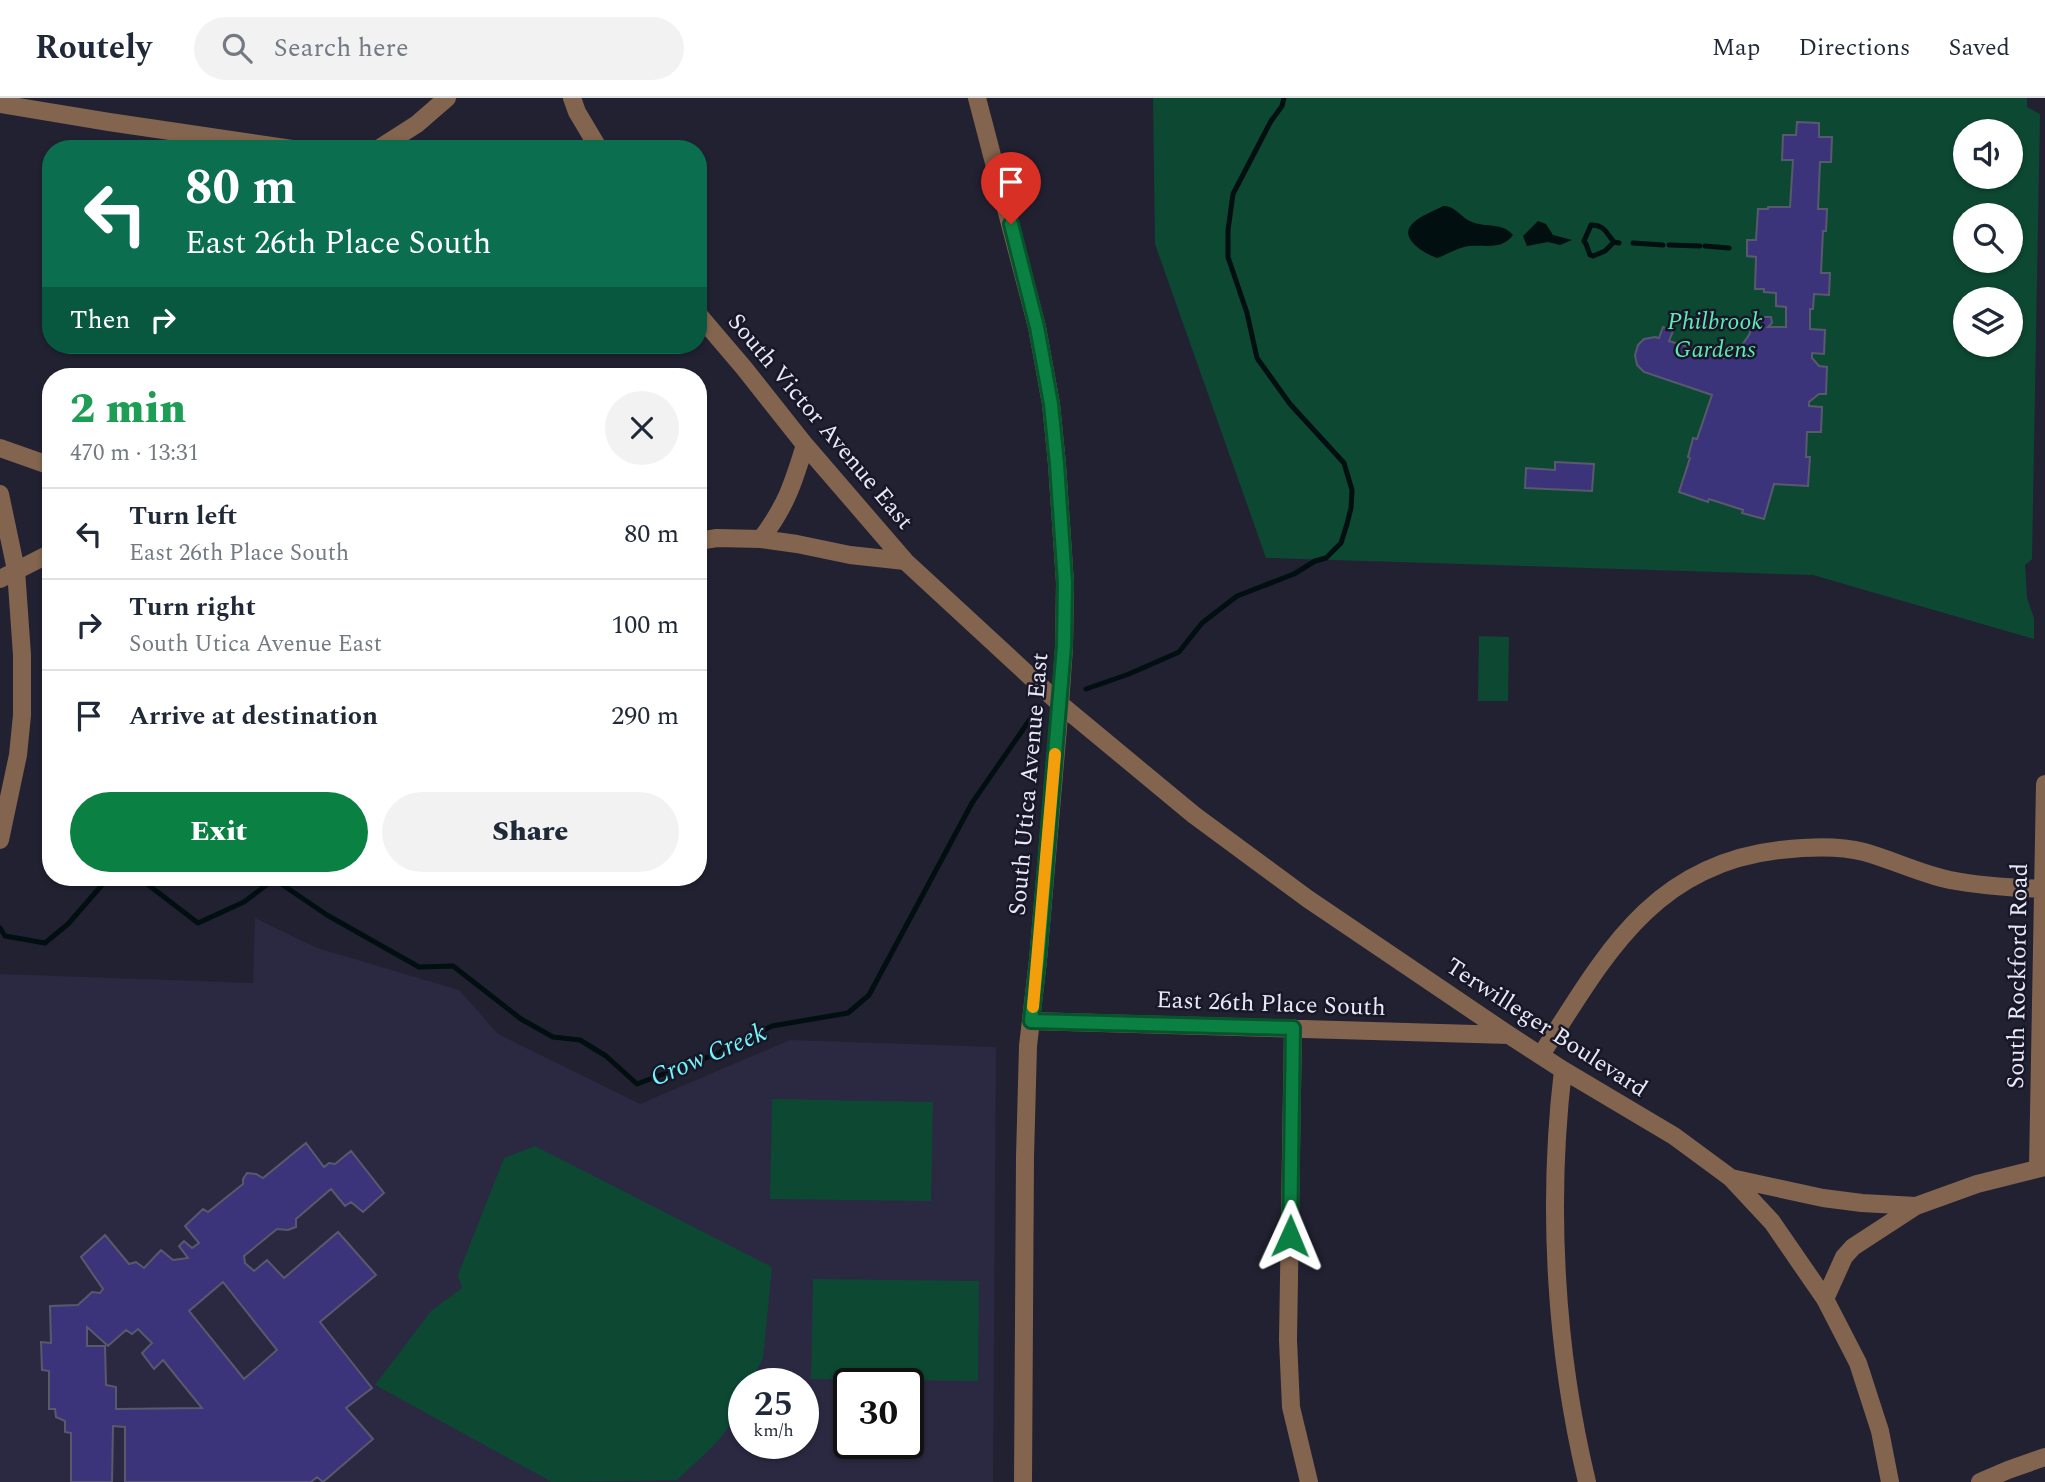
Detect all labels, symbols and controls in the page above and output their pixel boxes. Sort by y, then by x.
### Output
search box [194,17,684,80]
text: Routely [35,23,152,73]
text: Search here [274,28,409,68]
icon: search [218,29,256,67]
text: Map [1712,30,1760,66]
text: Directions [1798,30,1910,66]
text: Saved [1948,30,2010,66]
map controls [1953,119,2023,357]
button: sound [1953,119,2023,189]
text: 80 m [185,151,296,226]
pin [981,152,1041,224]
icon: arrive [992,163,1030,201]
icon: left [70,168,161,259]
button: search [1953,203,2023,273]
text: East 26th Place South [185,219,491,268]
button: layers [1953,287,2023,357]
text: Then [70,300,130,340]
icon: right [144,301,182,339]
park label: Philbrook Gardens [1667,304,1763,368]
street label: South Victor Avenue East [719,305,922,538]
text: 2 min [70,378,186,441]
button: close [605,391,679,465]
text: 470 m · 13:31 [70,436,199,471]
text: Turn left [129,496,237,536]
text: 80 m [624,514,679,554]
icon: left [70,515,108,553]
text: East 26th Place South [129,536,349,571]
text: Turn right [129,587,256,627]
text: 100 m [611,605,679,645]
icon: right [70,606,108,644]
text: South Utica Avenue East [129,627,382,662]
street label: South Utica Avenue East [1000,651,1058,917]
text: Arrive at destination [129,696,378,736]
text: 290 m [611,696,679,736]
icon: arrive [70,697,108,735]
button: Exit [70,792,368,872]
button: Share [382,792,679,872]
street label: South Rockford Road [1998,863,2038,1089]
street label: Terwilleger Boulevard [1438,949,1655,1107]
street label: East 26th Place South [1156,982,1386,1026]
water label: Crow Creek [644,1012,773,1097]
position arrow [1253,1199,1327,1273]
speed limit sign: 30 [833,1368,924,1459]
text: 25 [754,1378,793,1431]
text: km/h [753,1417,794,1444]

